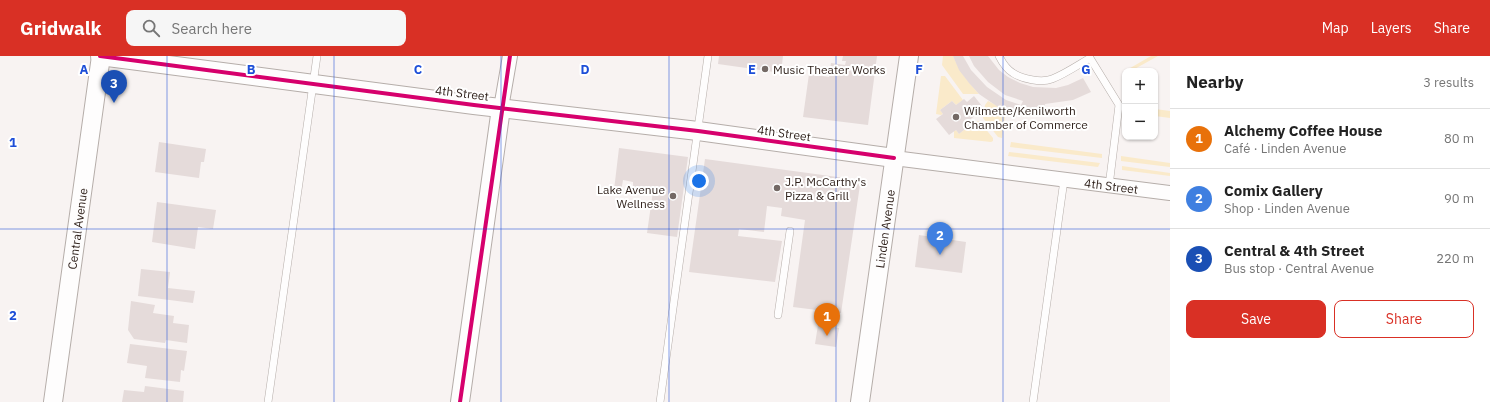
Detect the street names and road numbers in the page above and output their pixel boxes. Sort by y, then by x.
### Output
street label: 4th Street [434,82,490,104]
street label: 4th Street [756,122,812,144]
street label: 4th Street [1084,175,1139,196]
street label: Central Avenue [64,187,90,270]
street label: Linden Avenue [872,188,898,269]

